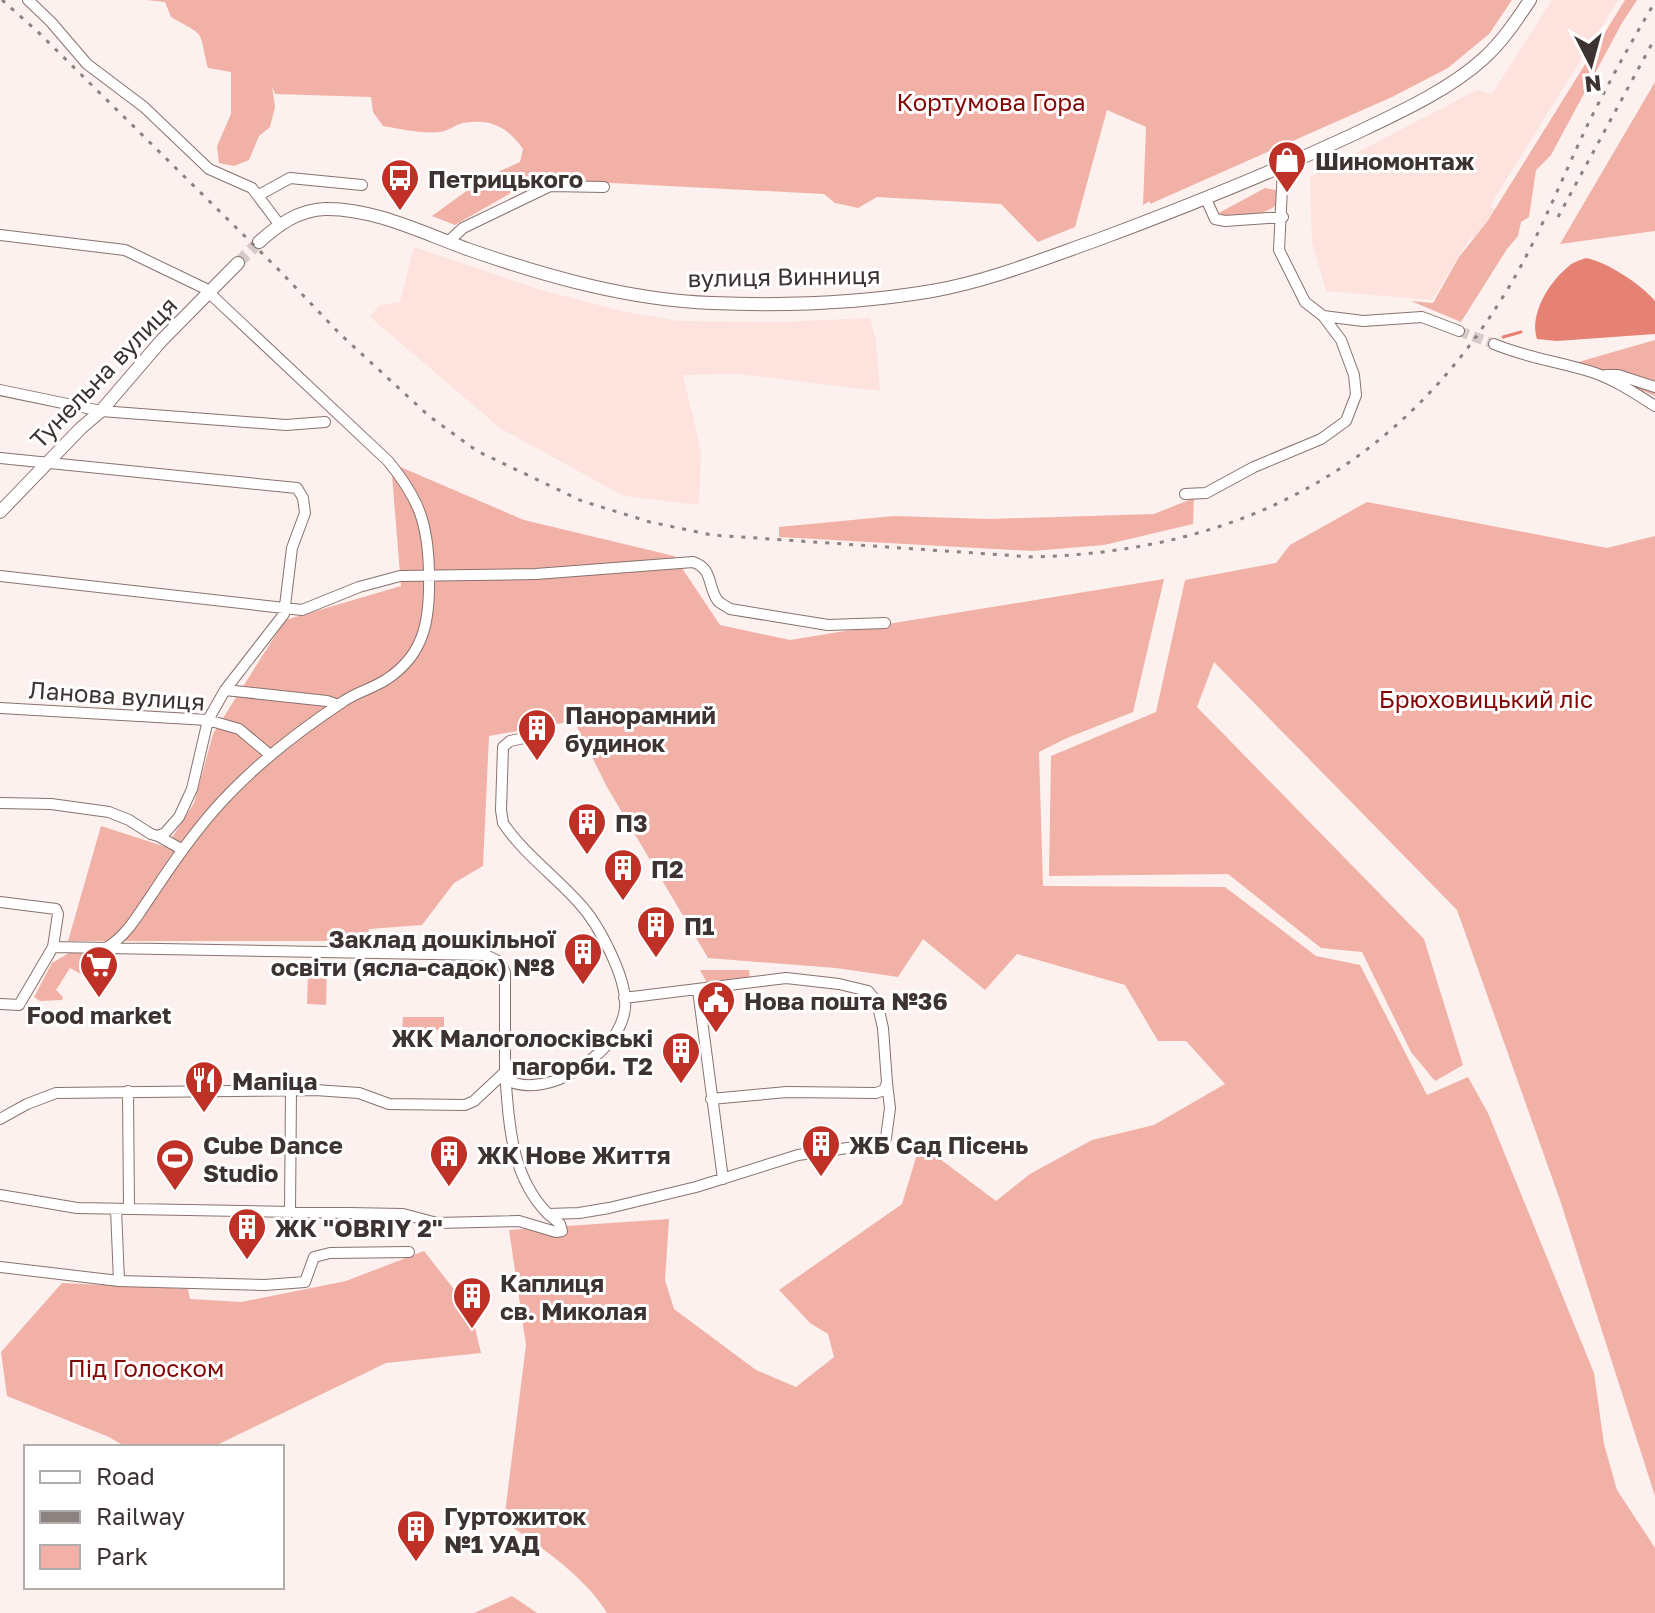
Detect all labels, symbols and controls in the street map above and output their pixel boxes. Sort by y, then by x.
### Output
north arrow [1551,24,1631,104]
text: N [1583,70,1603,99]
park label: Кортумова Гора [896,87,1086,116]
shop icon: Шиномонтаж [1266,139,1308,194]
place label: Шиномонтаж [1315,146,1475,175]
bus stop icon: Петрицького [379,157,421,212]
place label: Петрицького [428,164,583,193]
street label: вулиця Винниця [687,260,881,292]
street label: Тунельна вулиця [23,290,183,454]
street label: Ланова вулиця [28,674,206,716]
park label: Брюховицький ліс [1379,684,1593,713]
place label: Панорамний будинок [565,700,716,757]
building icon: Панорамний будинок [516,707,558,762]
building icon: П3 [566,801,608,856]
place label: П3 [615,808,648,837]
building icon: П2 [602,847,644,902]
place label: П2 [651,854,684,883]
building icon: П1 [635,904,677,959]
place label: П1 [684,911,714,940]
place label: Заклад дошкільної освіти (ясла-садок) №8 [271,924,556,981]
building icon: Заклад дошкільної освіти (ясла-садок) №8 [562,931,604,986]
supermarket icon: Food market [78,944,120,999]
public building icon: Нова пошта №36 [695,979,737,1034]
place label: Нова пошта №36 [744,986,948,1015]
place label: Food market [27,1000,171,1029]
place label: ЖК Малоголосківські пагорби. Т2 [392,1023,653,1080]
building icon: ЖК Малоголосківські пагорби. Т2 [660,1030,702,1085]
restaurant icon: Мапіца [183,1059,225,1114]
place label: Мапіца [232,1066,318,1095]
building icon: ЖБ Сад Пісень [800,1123,842,1178]
place label: Cube Dance Studio [203,1130,343,1187]
place label: ЖБ Сад Пісень [849,1130,1028,1159]
building icon: ЖК Нове Життя [428,1133,470,1188]
sports icon: Cube Dance Studio [154,1137,196,1192]
place label: ЖК Нове Життя [477,1140,670,1169]
building icon: ЖК "OBRIY 2" [226,1206,268,1261]
place label: ЖК "OBRIY 2" [275,1213,443,1242]
place label: Каплиця св. Миколая [500,1268,647,1325]
building icon: Каплиця св. Миколая [451,1275,493,1330]
park label: Під Голоском [68,1353,224,1382]
legend [24,1445,284,1589]
text: Road [96,1461,155,1490]
text: Railway [96,1501,185,1530]
place label: Гуртожиток №1 УАД [444,1501,587,1558]
building icon: Гуртожиток №1 УАД [395,1508,437,1563]
text: Park [96,1541,148,1570]

